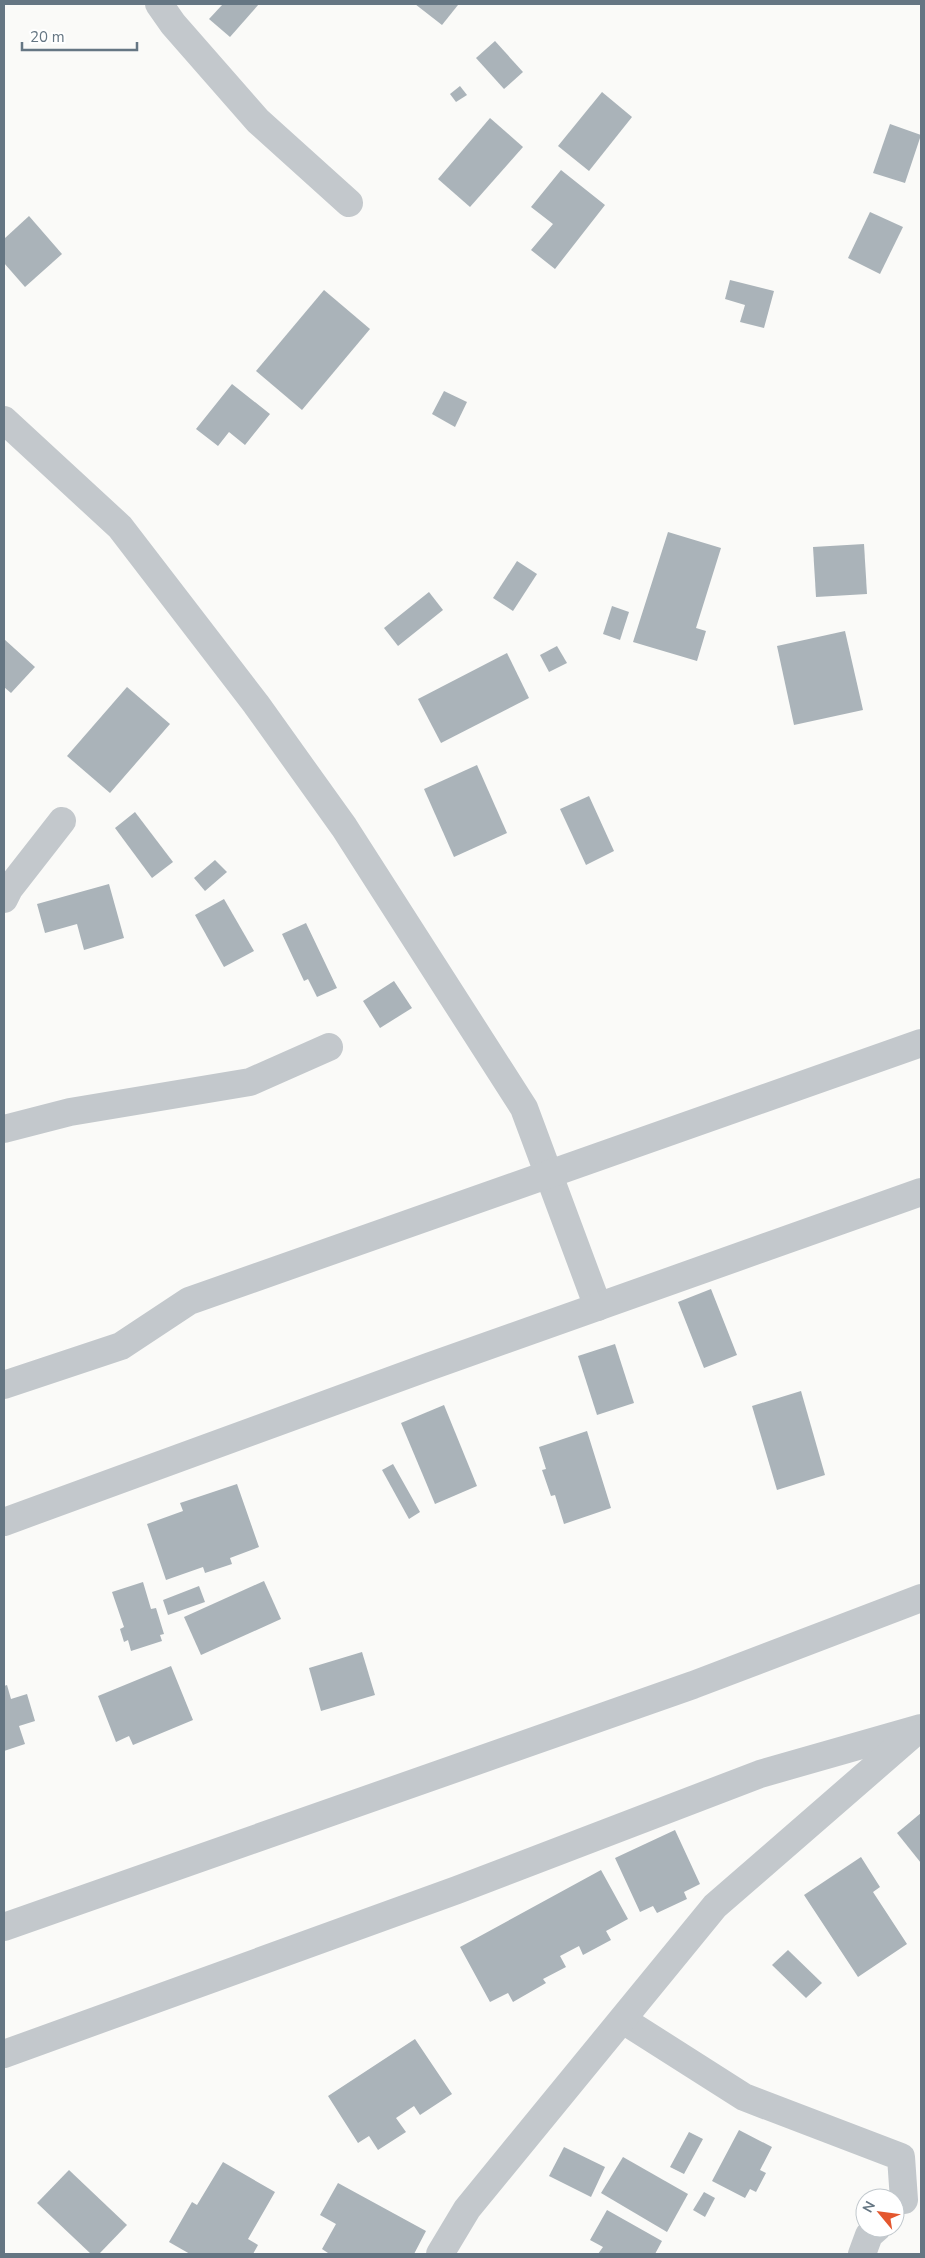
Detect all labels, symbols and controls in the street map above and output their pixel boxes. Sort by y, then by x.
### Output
scale bar [22,20,138,52]
text: 20 m [30,27,65,47]
north arrow [855,2188,905,2238]
text: N [858,2198,880,2216]

